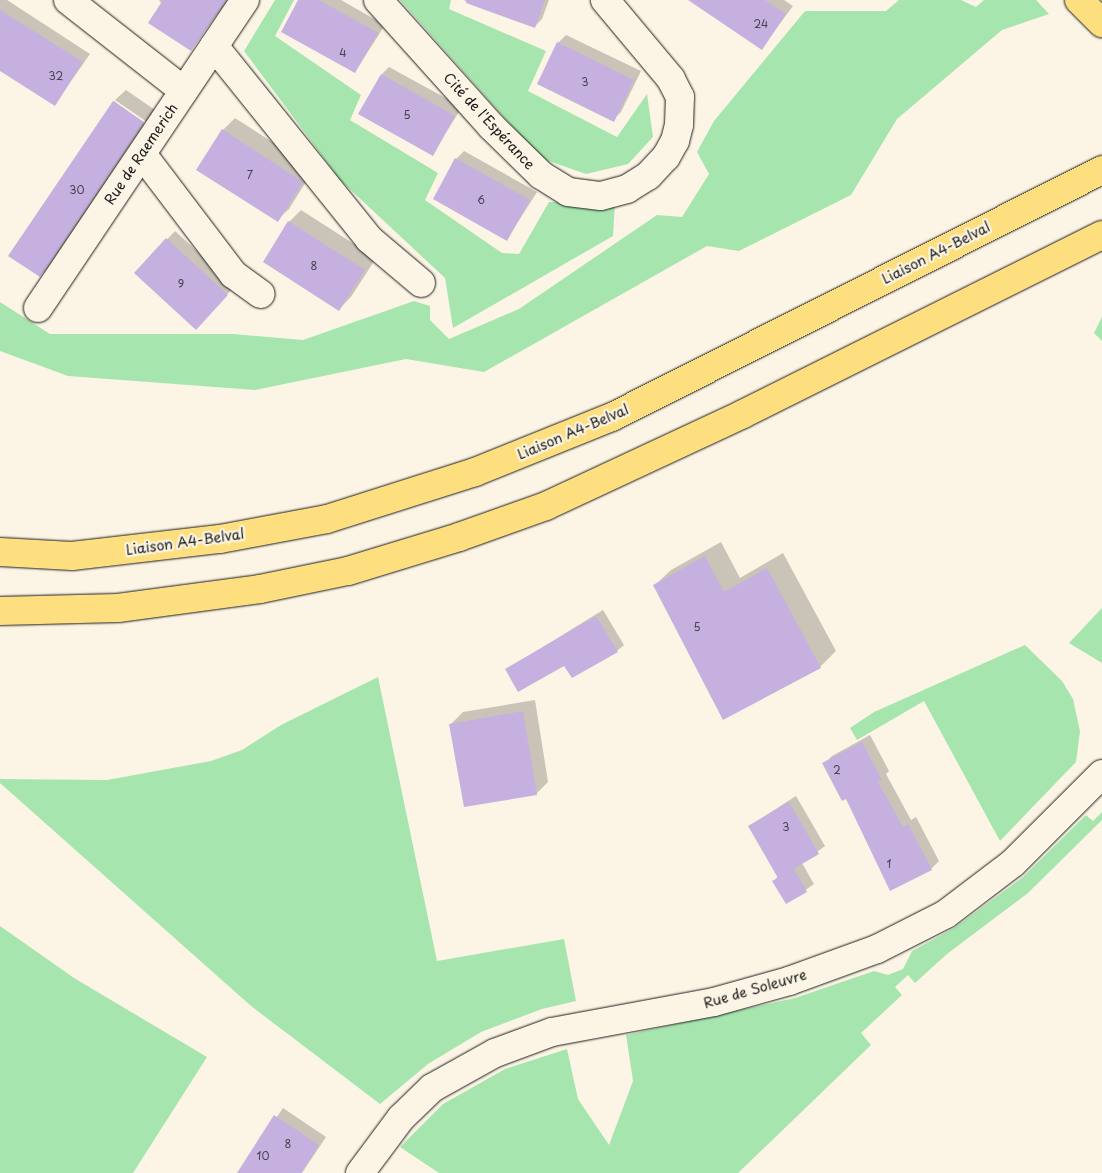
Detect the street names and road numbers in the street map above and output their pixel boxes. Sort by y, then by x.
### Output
street label: Cité de l'Espérance [439,69,539,173]
street label: Rue de Raemerich [100,99,182,209]
street label: Liaison A4-Belval [879,219,993,287]
street label: Liaison A4-Belval [515,401,631,463]
street label: Liaison A4-Belval [125,525,245,559]
street label: Rue de Soleuvre [701,966,809,1012]

